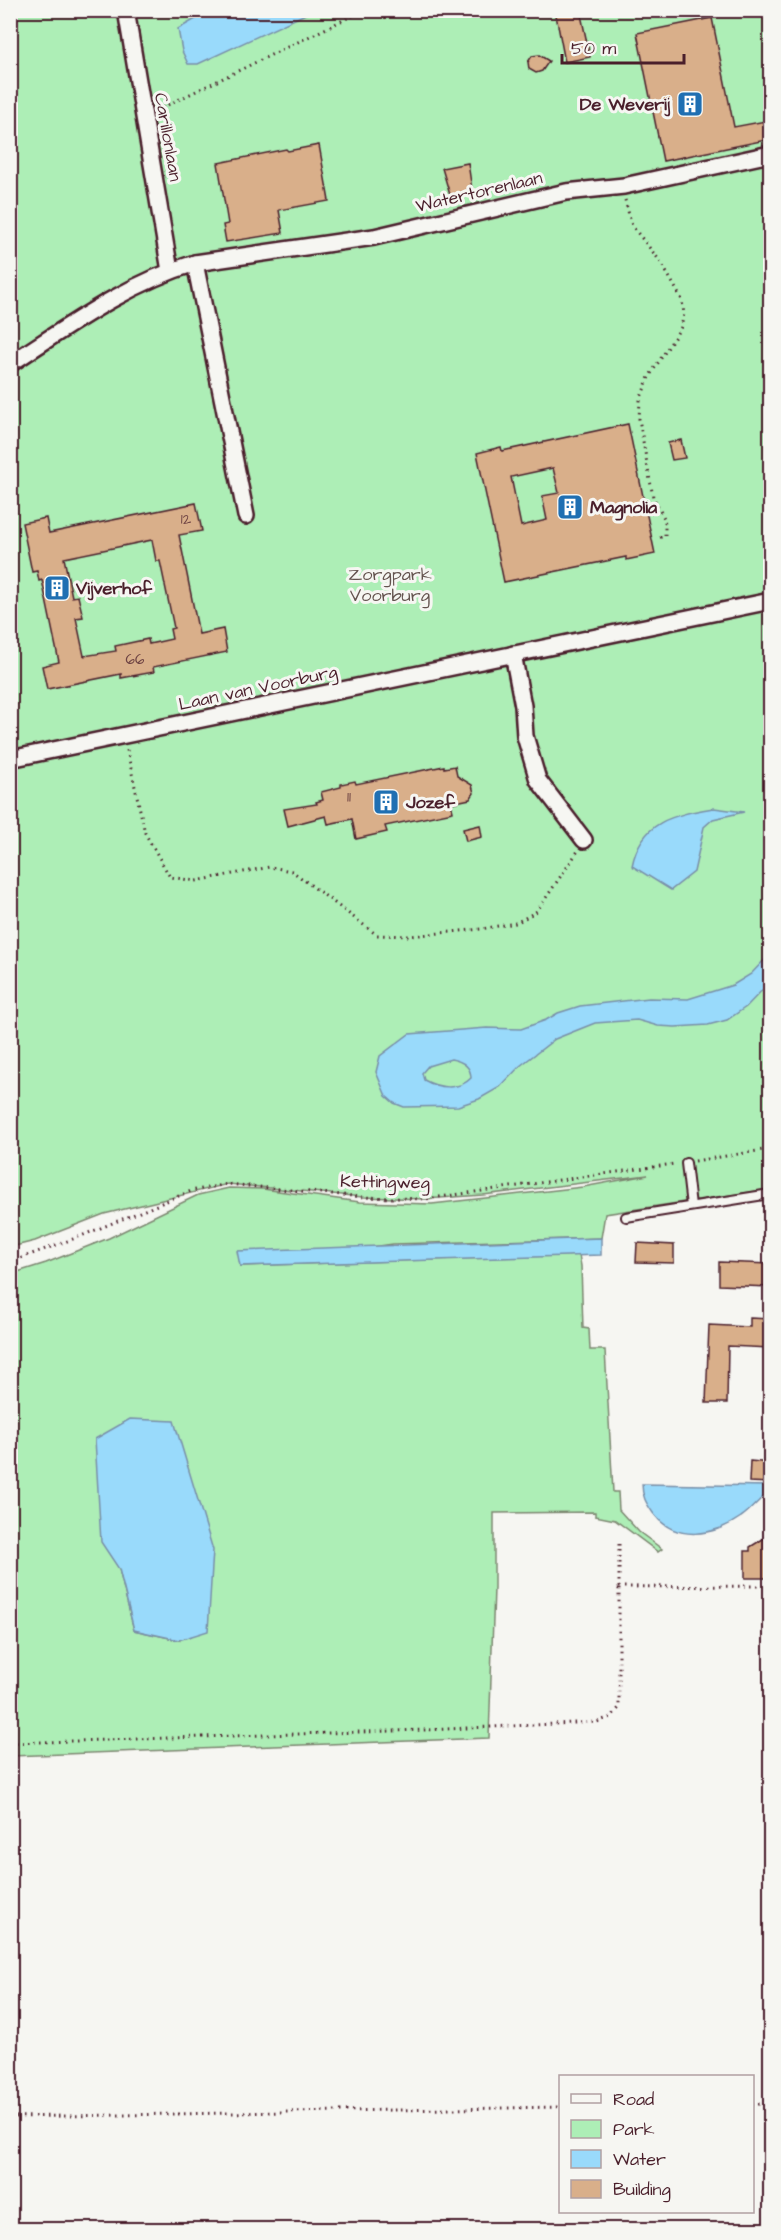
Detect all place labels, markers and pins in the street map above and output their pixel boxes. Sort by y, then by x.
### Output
building icon: De Weverij [675,89,705,119]
place label: De Weverij [580,92,671,117]
building icon: Magnolia [555,492,585,522]
place label: Magnolia [590,495,658,521]
building icon: Vijverhof [42,573,72,603]
place label: Vijverhof [75,576,153,601]
building icon: Jozef [371,787,401,817]
place label: Jozef [405,790,456,815]

